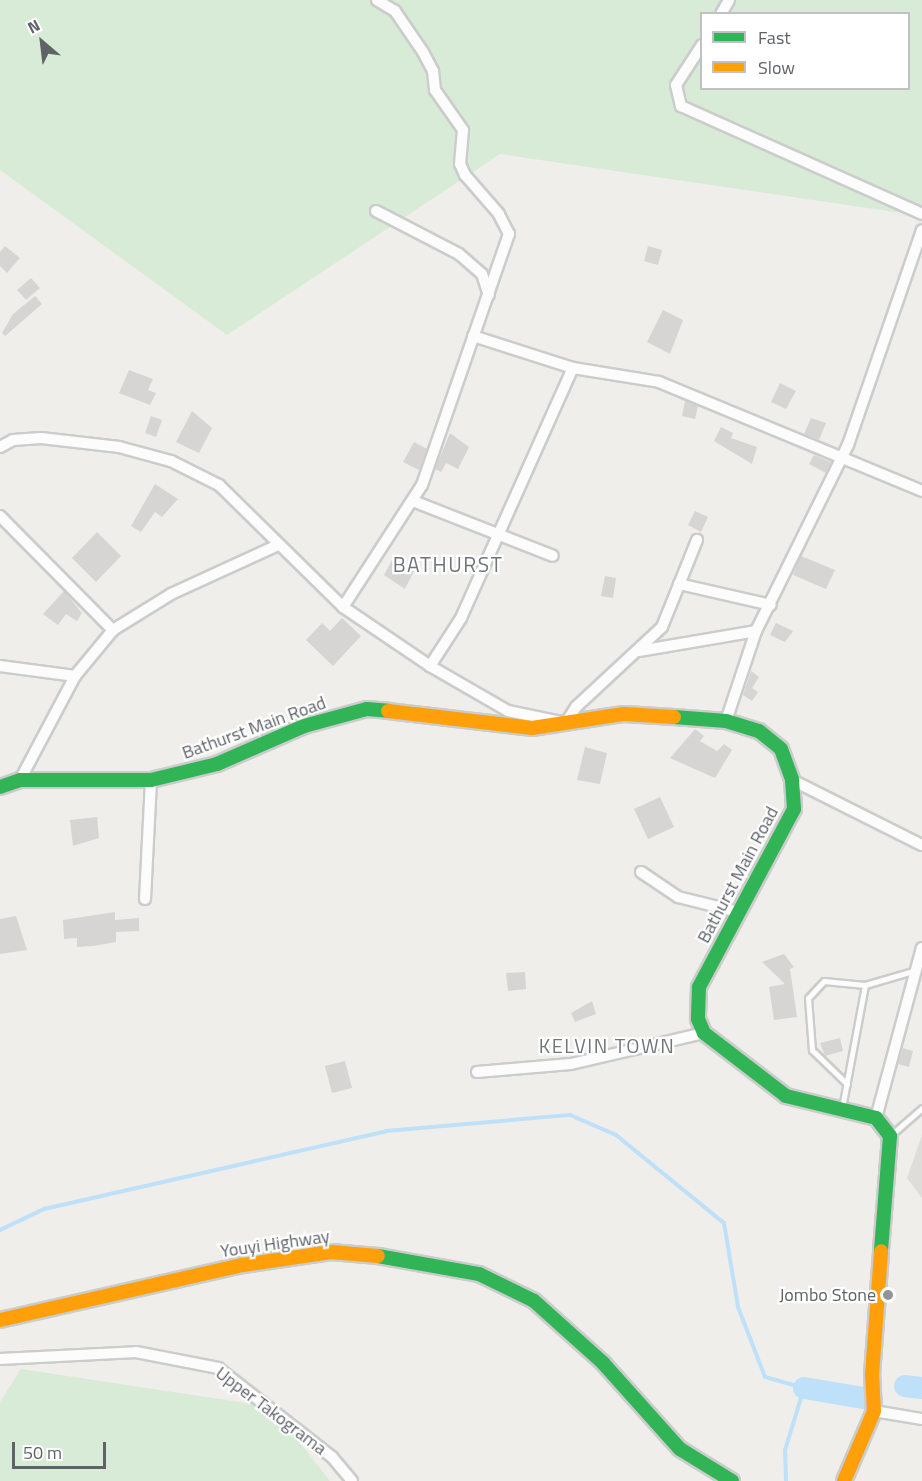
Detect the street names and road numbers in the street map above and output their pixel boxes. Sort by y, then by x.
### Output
street label: Bathurst Main Road [179,692,329,764]
street label: Bathurst Main Road [693,803,783,947]
street label: Youyi Highway [219,1226,331,1262]
street label: Upper Takograma [211,1362,331,1460]

